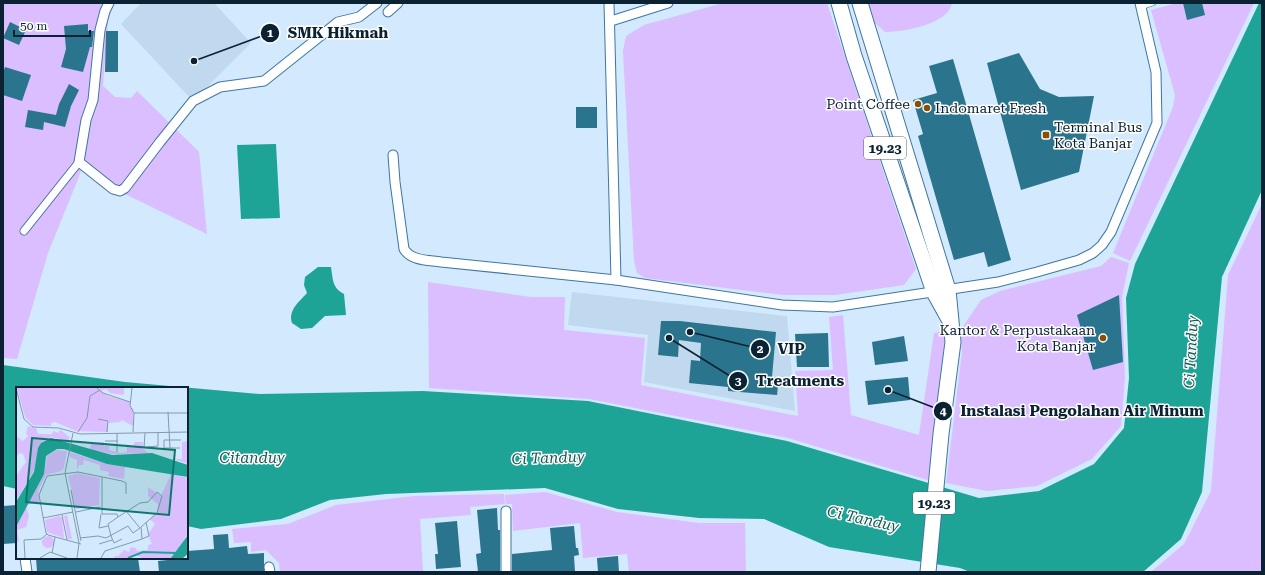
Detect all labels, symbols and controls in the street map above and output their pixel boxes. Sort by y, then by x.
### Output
scale bar [14,12,90,38]
text: 50 m [20,19,47,33]
callout: SMK Hikmah [260,20,397,47]
text: SMK Hikmah [288,24,388,42]
text: 1 [267,26,274,40]
place label: Point Coffee [826,96,910,112]
marker: Point Coffee [913,99,923,109]
place label: Indomaret Fresh [935,100,1047,116]
marker: Indomaret Fresh [922,103,932,113]
place label: Terminal Bus Kota Banjar [1054,119,1143,151]
marker: Terminal Bus Kota Banjar [1041,130,1051,140]
road number: 19.23 [864,137,906,159]
water label: Ci Tanduy [1180,315,1202,389]
place label: Kantor & Perpustakaan Kota Banjar [940,322,1095,354]
marker: Kantor & Perpustakaan Kota Banjar [1098,333,1108,343]
callout: VIP [750,336,813,363]
text: VIP [777,340,805,358]
text: 2 [757,342,764,356]
callout: Treatments [728,368,852,395]
text: Treatments [756,372,844,390]
text: 3 [735,374,742,388]
inset map [16,387,188,559]
callout: Instalasi Pengolahan Air Minum [933,398,1212,425]
text: Instalasi Pengolahan Air Minum [960,402,1204,420]
text: 4 [940,404,947,418]
water label: Ci Tanduy [511,448,585,468]
water label: Citanduy [219,449,285,467]
road number: 19.23 [913,492,955,514]
water label: Ci Tanduy [825,502,901,536]

